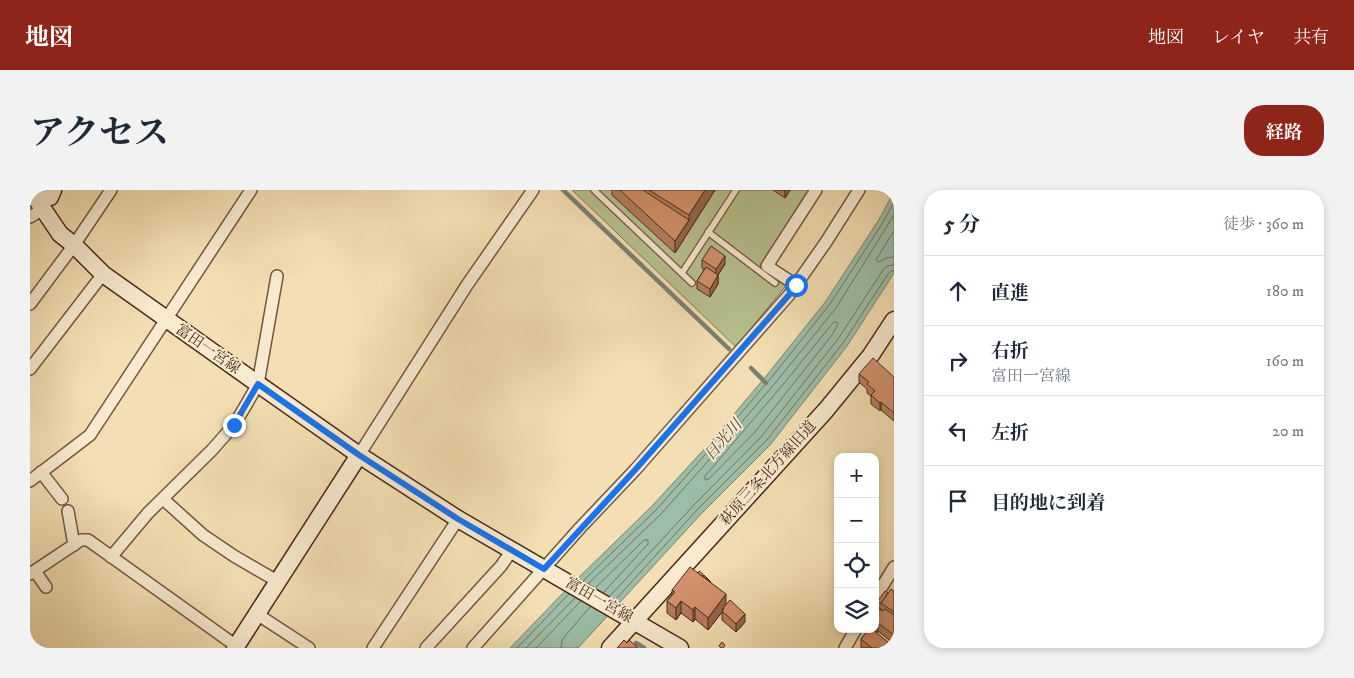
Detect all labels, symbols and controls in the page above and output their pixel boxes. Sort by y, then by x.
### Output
text: 地図 [25,23,73,53]
text: 地図 [1148,27,1184,49]
text: レイヤ [1212,27,1265,49]
text: 共有 [1293,27,1329,49]
button: 経路 [1244,105,1324,156]
text: アクセス [30,112,169,156]
text: 5 分 [944,212,980,238]
text: 徒歩 · 360 m [1223,214,1304,234]
route start [785,274,808,297]
icon: ahead [944,277,972,305]
text: 180 m [1266,281,1304,301]
text: 直進 [991,282,1029,305]
street label: 富田一宮線 [172,320,244,378]
text: 右折 [991,340,1029,363]
icon: right [944,347,972,375]
text: 160 m [1266,351,1304,371]
text: 富田一宮線 [991,366,1071,386]
route end [223,414,246,437]
water label: 日光川 [700,414,748,465]
street label: 萩原三条北方線旧道 [716,416,820,530]
icon: left [944,417,972,445]
text: 20 m [1272,421,1304,441]
text: 左折 [991,422,1029,445]
map controls [834,453,879,633]
button: + [834,453,879,498]
icon: arrive [944,487,972,515]
text: 目的地に到着 [991,492,1105,515]
button: − [834,498,879,543]
button: locate [834,543,879,588]
street label: 富田一宮線 [562,573,636,627]
button: layers [834,588,879,633]

